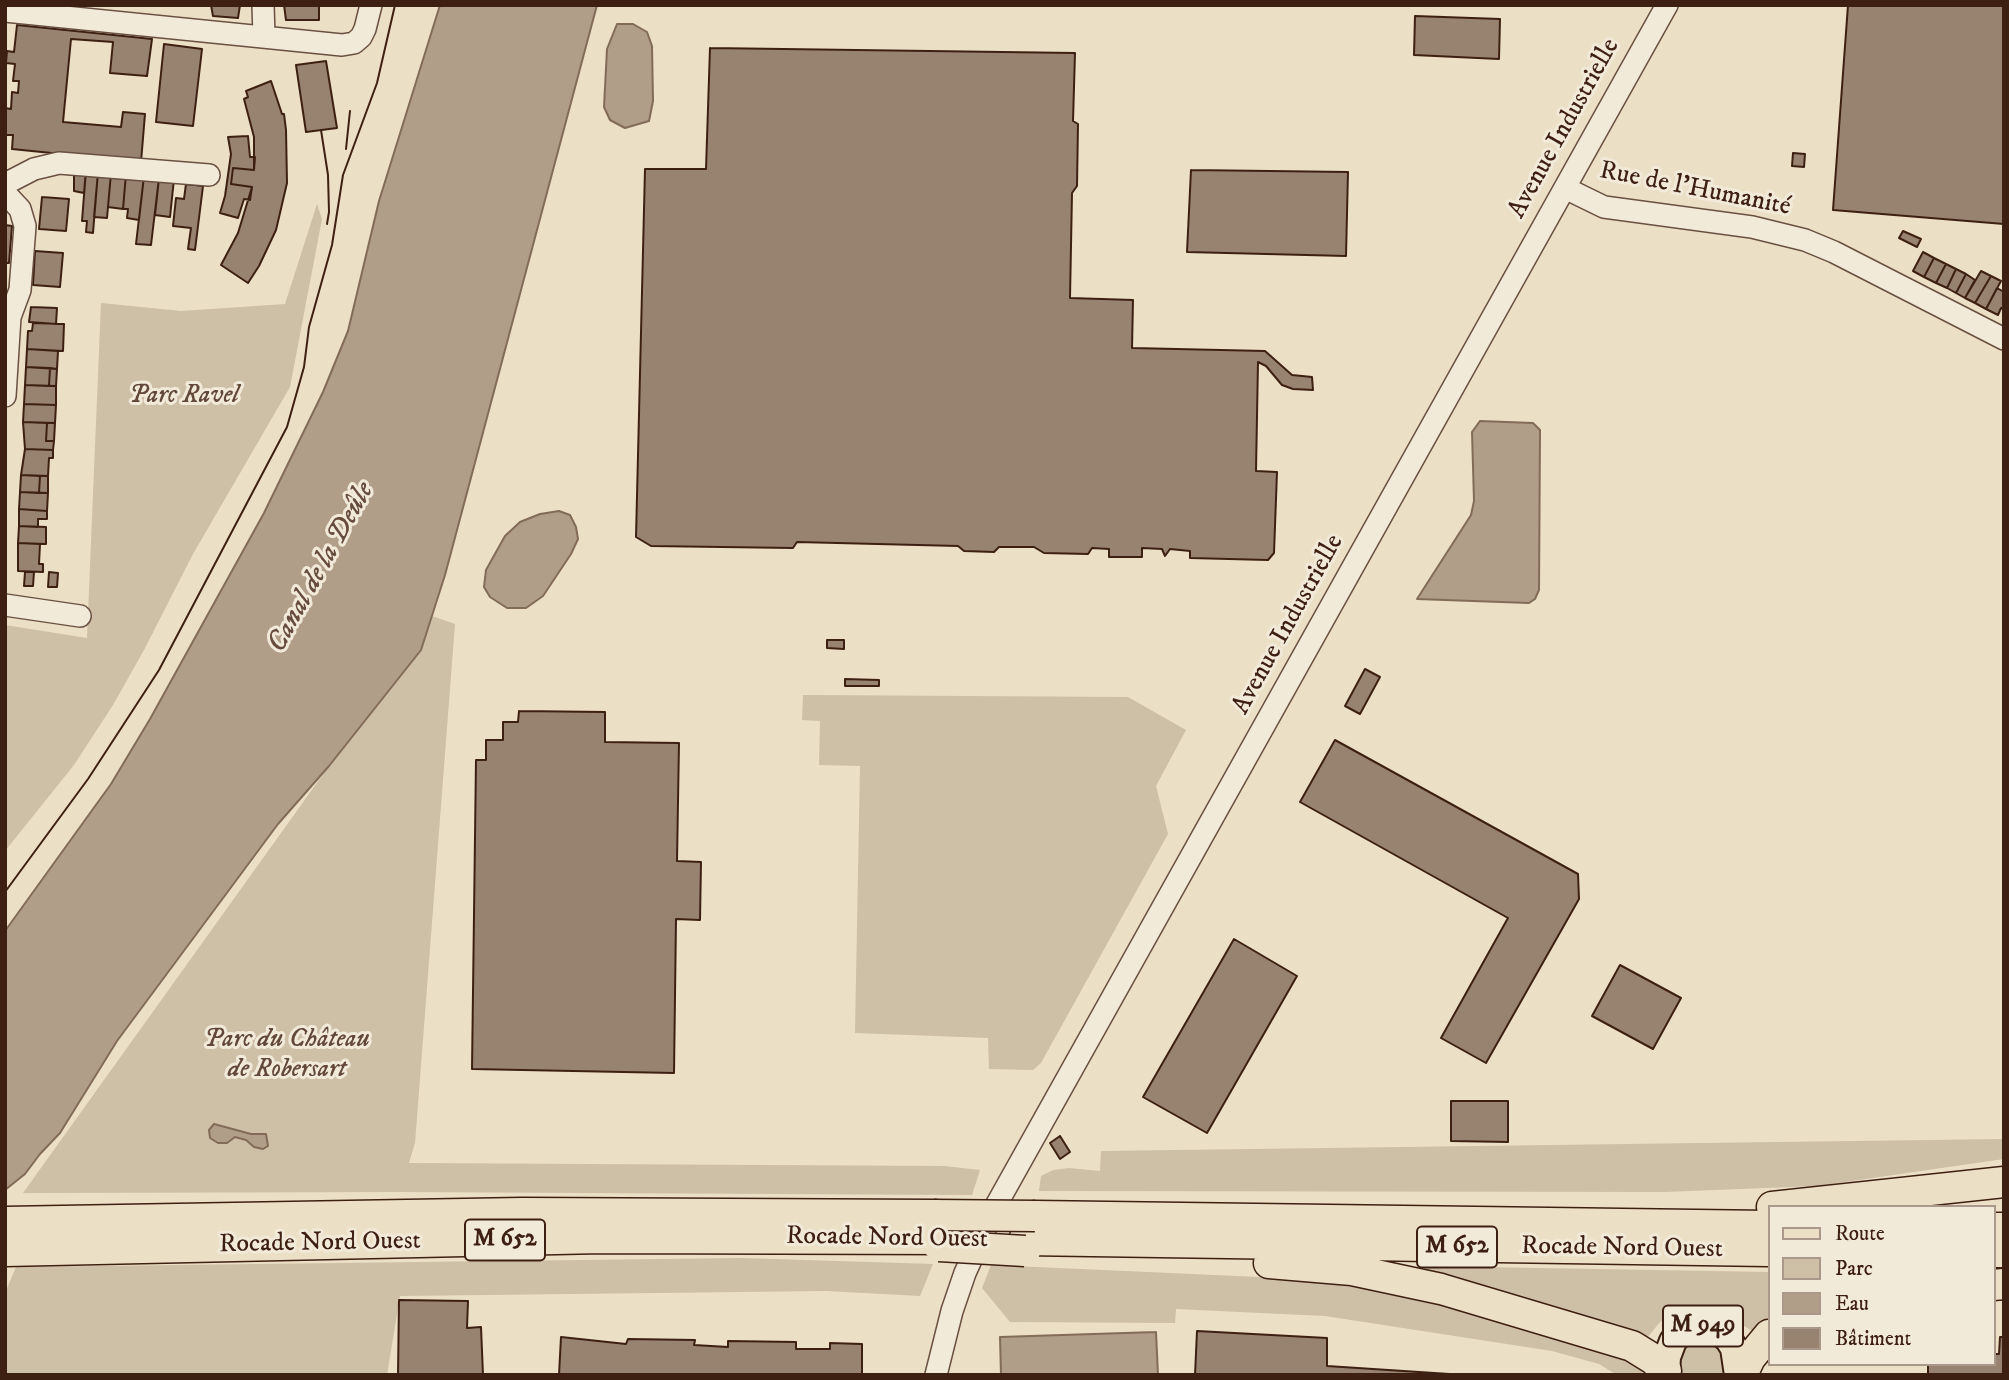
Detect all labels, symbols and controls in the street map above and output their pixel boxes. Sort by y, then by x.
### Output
street label: Avenue Industrielle [1503,34,1627,224]
street label: Rue de l'Humanité [1597,156,1793,224]
park label: Parc Ravel [129,381,239,413]
water label: Canal de la Deûle [261,477,383,659]
street label: Avenue Industrielle [1227,530,1351,720]
park label: Parc du Château de Robersart [204,1025,370,1086]
legend [1768,1205,1995,1366]
road number: M 652 [465,1220,545,1260]
text: Route [1835,1221,1885,1247]
street label: Rocade Nord Ouest [786,1222,988,1256]
road number: M 652 [1417,1226,1497,1268]
street label: Rocade Nord Ouest [219,1227,421,1261]
street label: Rocade Nord Ouest [1521,1232,1723,1266]
text: Parc [1835,1256,1873,1282]
text: Eau [1835,1291,1869,1317]
road number: M 949 [1663,1306,1743,1346]
text: Bâtiment [1835,1326,1911,1352]

